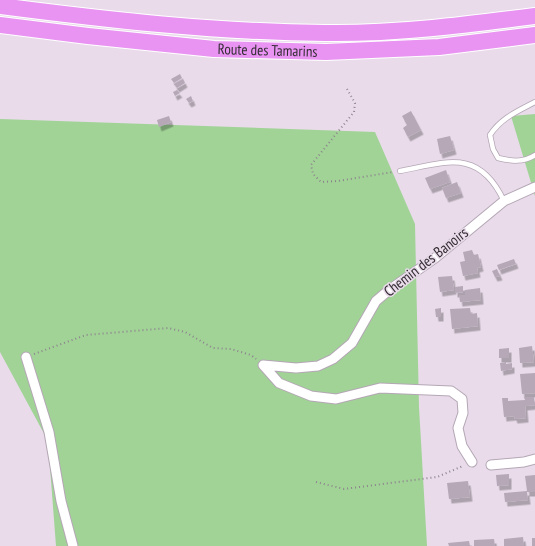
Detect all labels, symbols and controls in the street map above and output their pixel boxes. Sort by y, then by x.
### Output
street label: Route des Tamarins [217,39,318,61]
street label: Chemin des Banoirs [380,223,472,300]

